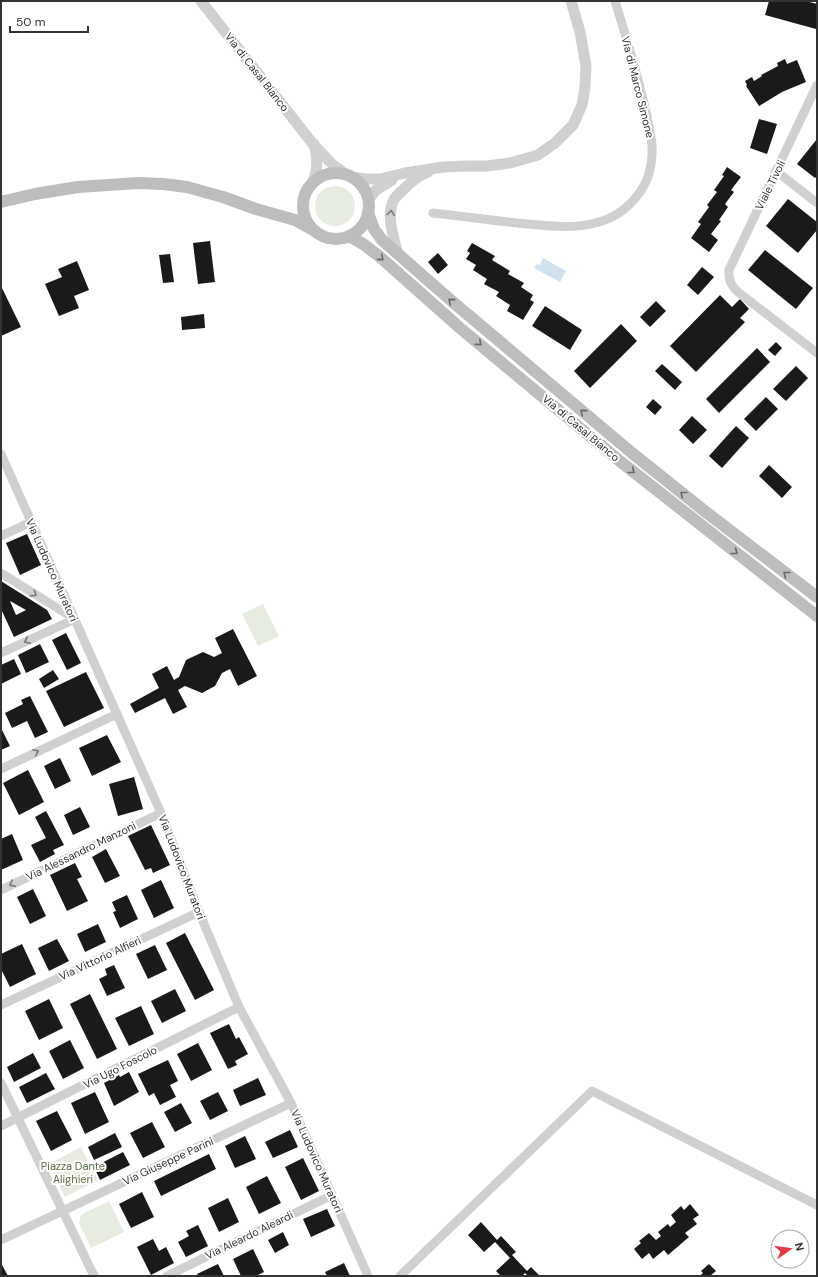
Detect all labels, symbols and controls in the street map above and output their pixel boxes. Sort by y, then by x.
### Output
scale bar [10,8,88,34]
text: 50 m [16,14,45,30]
street label: Via di Casal Bianco [222,30,292,114]
street label: Via di Marco Simone [619,35,657,139]
street label: Viale Tivoli [752,158,788,212]
one-way arrow [386,210,395,216]
one-way arrow [376,253,384,260]
one-way arrow [449,298,456,305]
one-way arrow [474,339,482,346]
street label: Via di Casal Bianco [540,392,622,464]
one-way arrow [580,409,587,416]
one-way arrow [628,467,635,474]
one-way arrow [681,491,688,498]
street label: Via Ludovico Muratori [23,516,81,624]
one-way arrow [730,547,737,554]
one-way arrow [783,572,790,579]
one-way arrow [30,589,37,597]
one-way arrow [23,636,31,644]
one-way arrow [32,749,39,757]
street label: Via Ludovico Muratori [156,813,208,921]
street label: Via Alessandro Manzoni [24,818,138,884]
one-way arrow [9,879,17,887]
street label: Via Vittorio Alfieri [57,933,143,983]
street label: Via Ugo Foscolo [81,1042,159,1092]
street label: Via Ludovico Muratori [288,1107,346,1215]
street label: Via Giuseppe Parini [120,1134,216,1188]
park label: Piazza Dante Alighieri [41,1159,105,1186]
street label: Via Aleardo Aleardi [203,1208,295,1262]
north arrow [770,1229,810,1269]
text: N [792,1241,807,1252]

